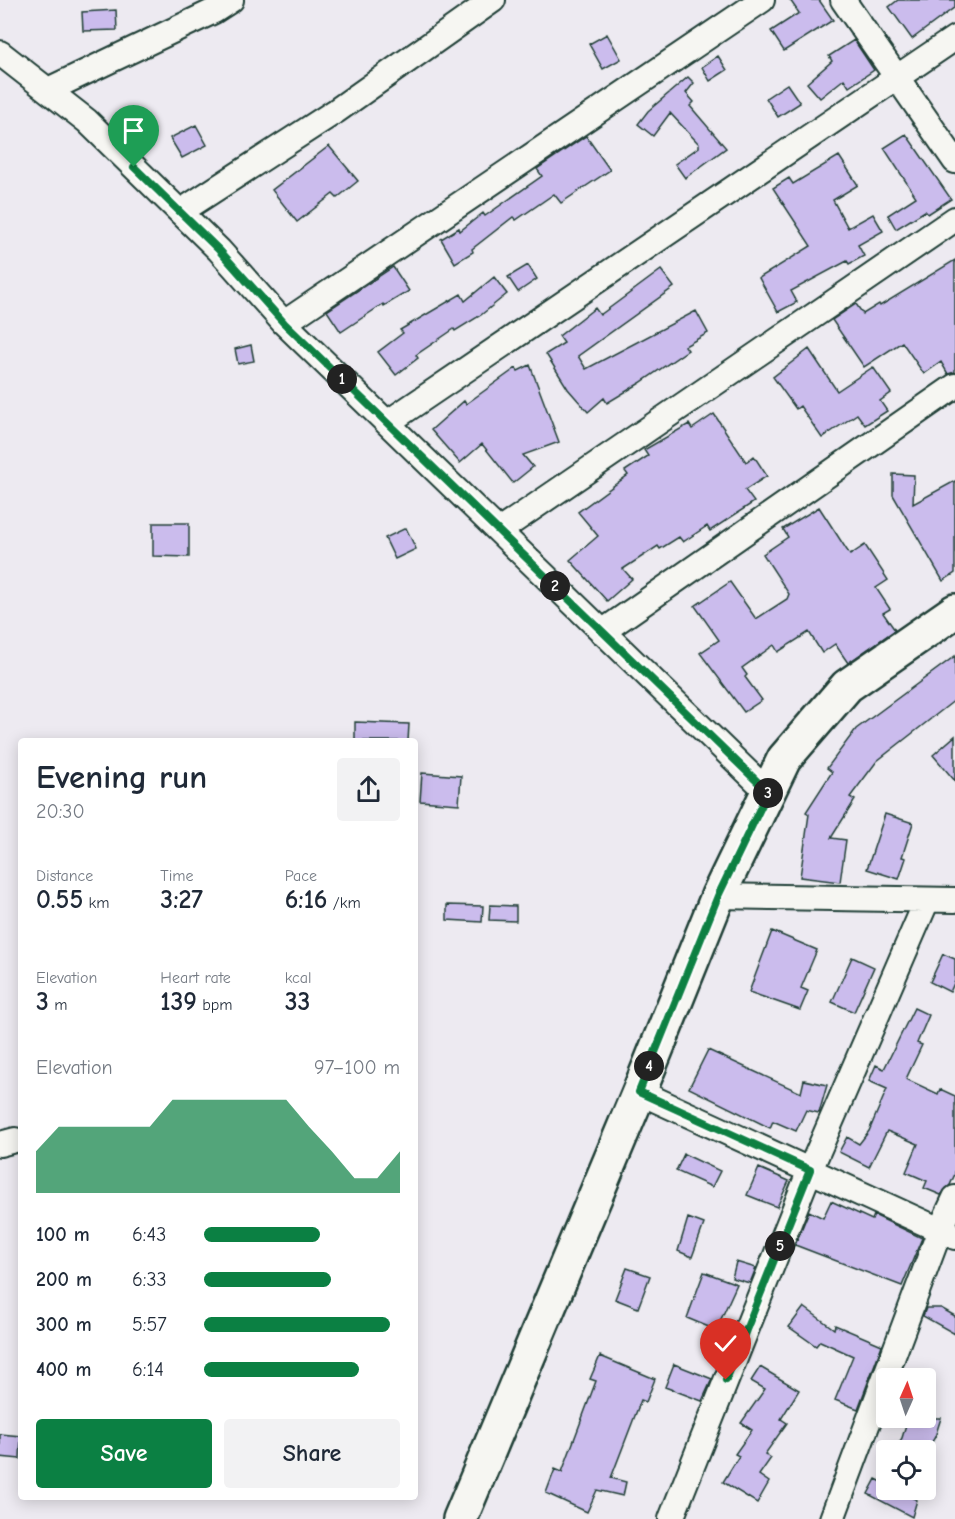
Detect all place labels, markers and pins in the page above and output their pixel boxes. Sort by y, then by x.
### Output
pin [108,105,159,167]
pin: 1 [327,364,357,394]
pin: 2 [540,571,570,601]
pin: 3 [753,778,783,808]
pin: 4 [634,1051,664,1081]
pin: 5 [765,1231,795,1261]
pin [700,1318,751,1380]

